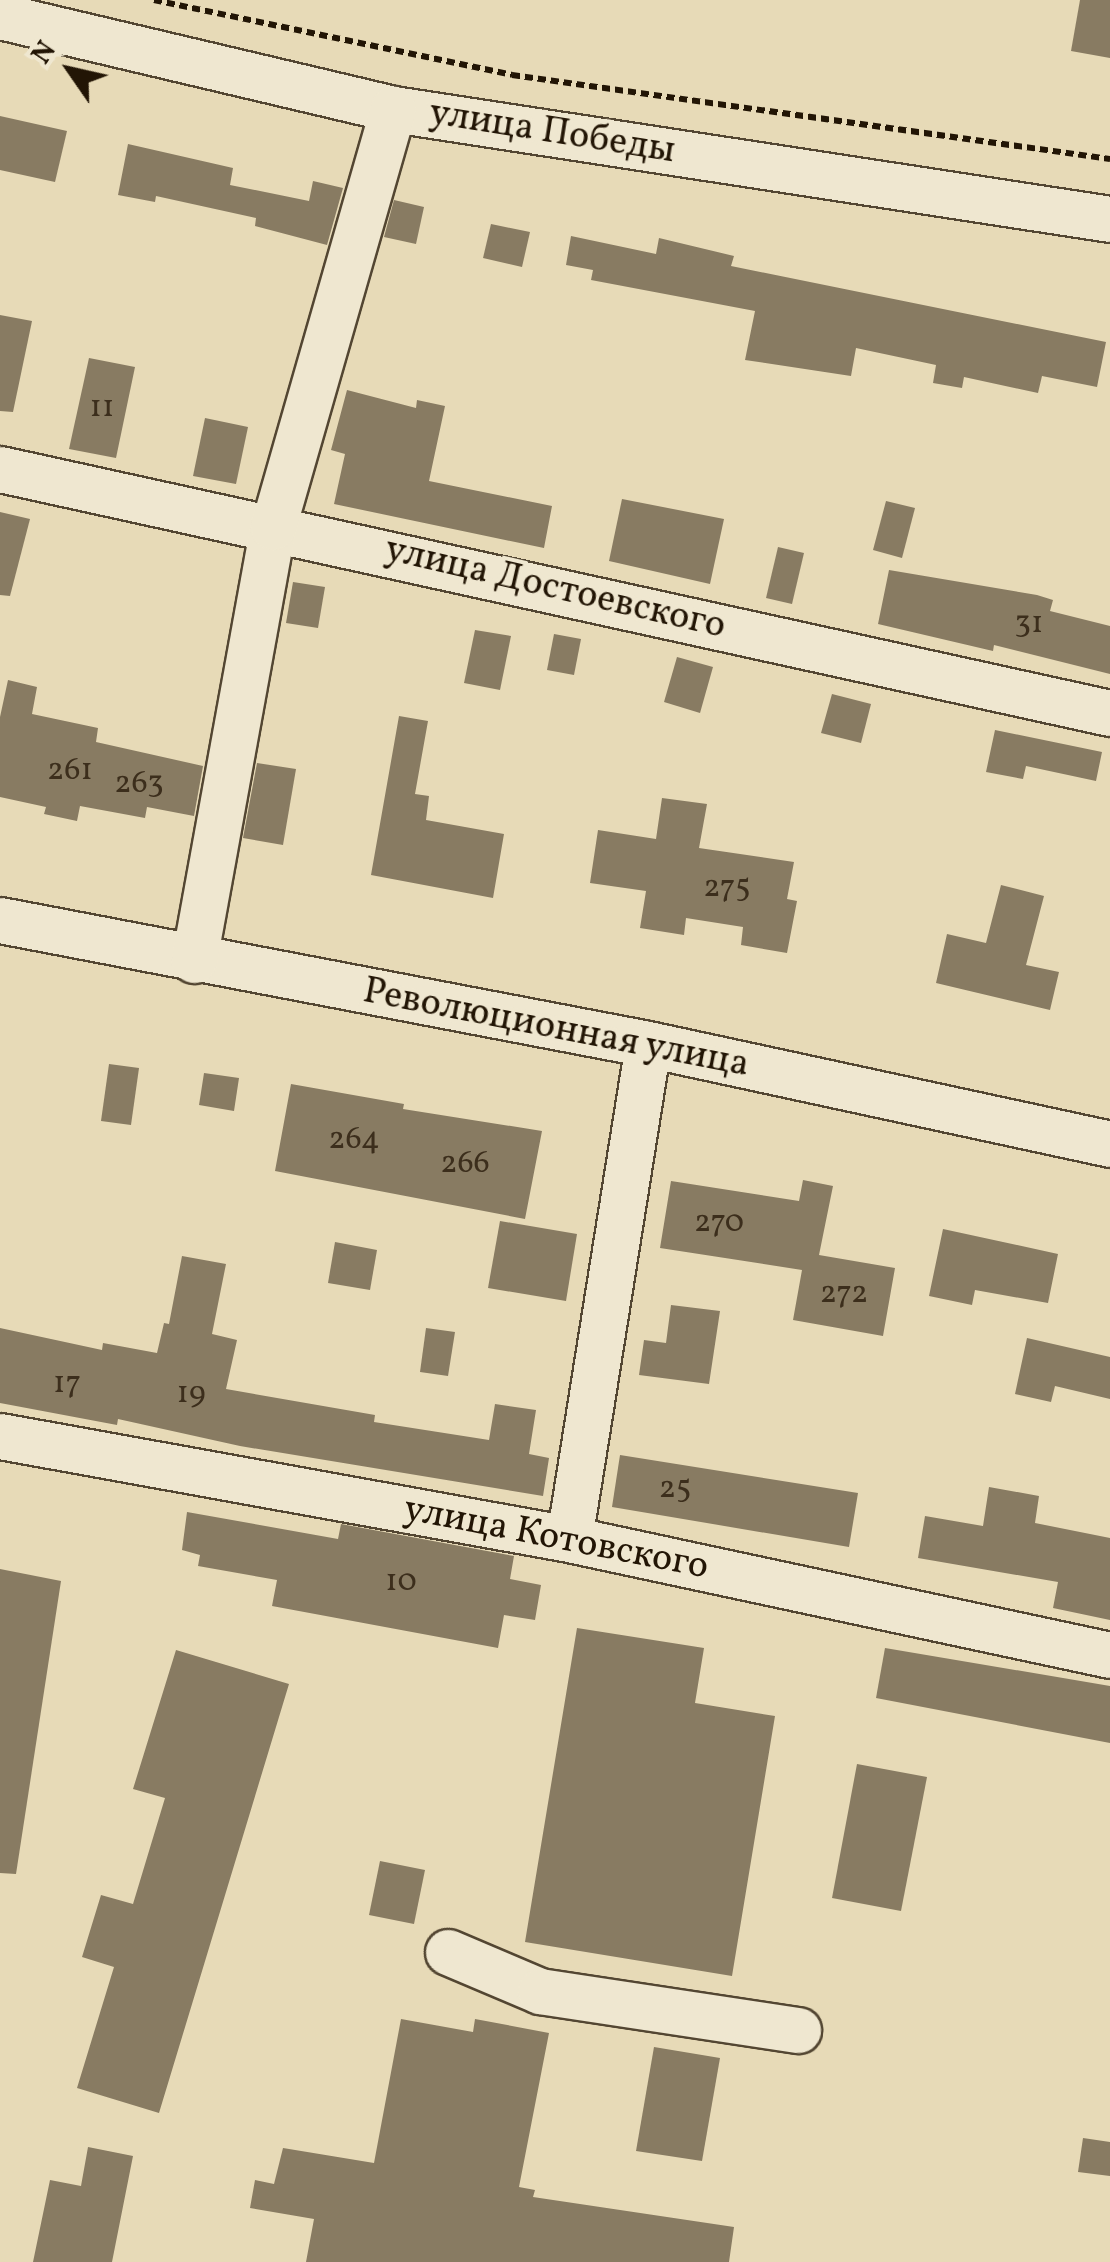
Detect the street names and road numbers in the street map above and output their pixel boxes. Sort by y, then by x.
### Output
street label: улица Победы [426,91,678,175]
street label: улица Достоевского [380,528,730,650]
street label: Революционная улица [358,969,754,1089]
street label: улица Котовского [400,1487,712,1591]

